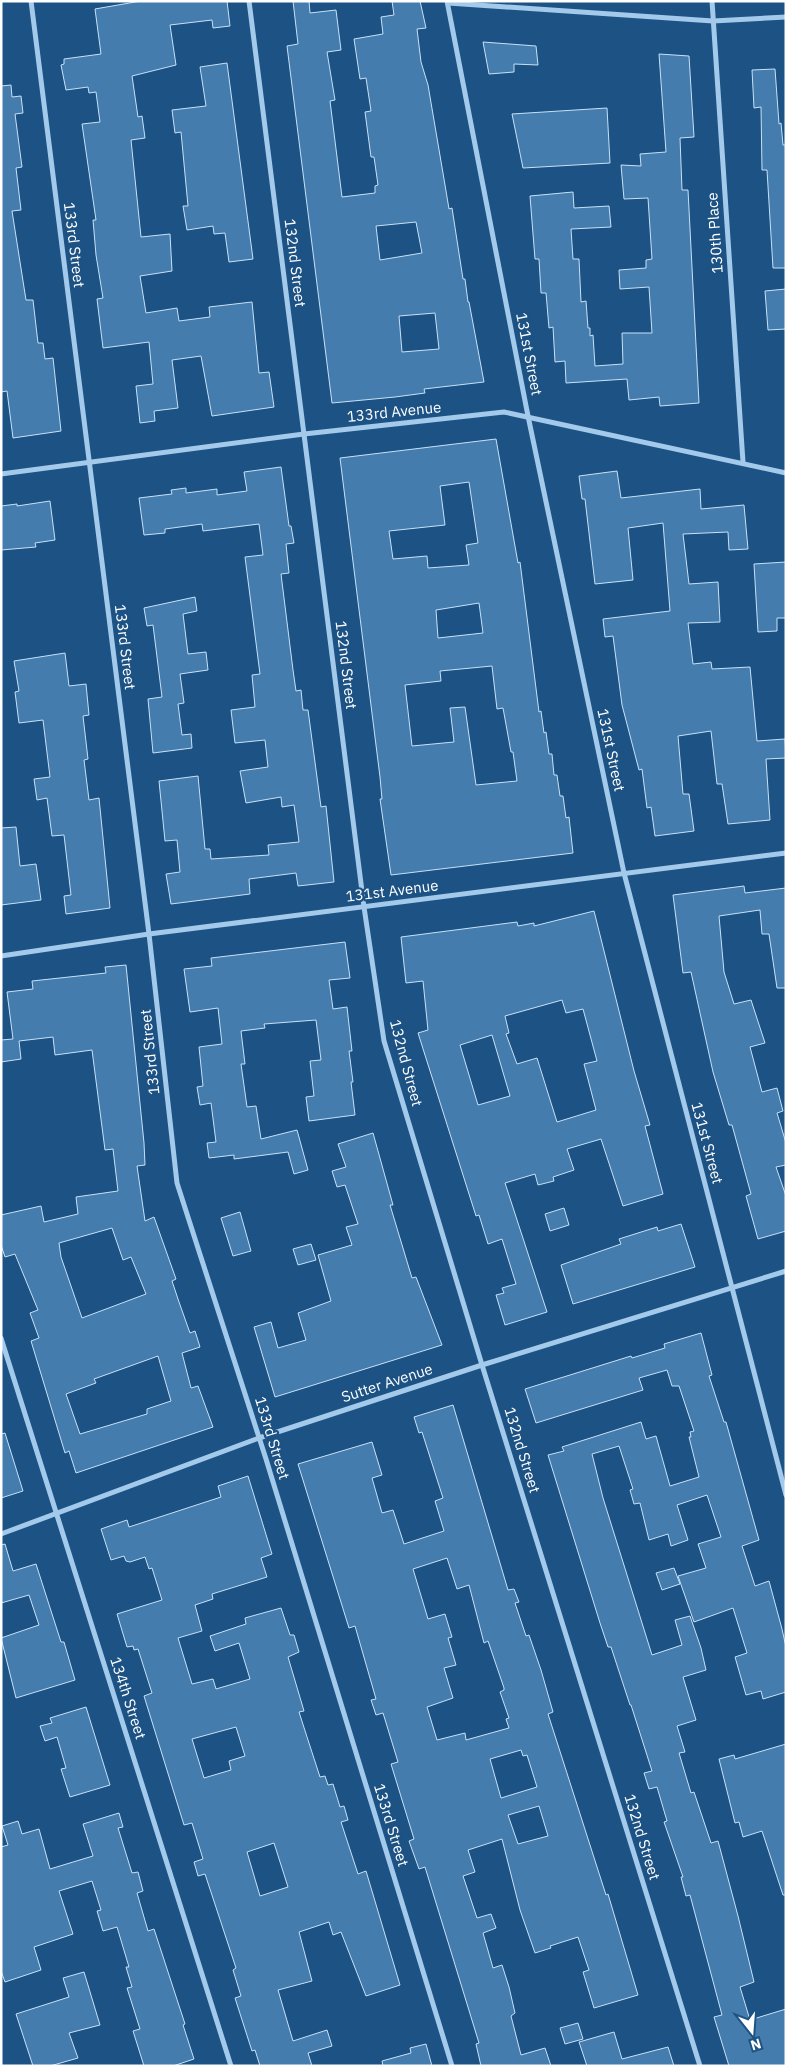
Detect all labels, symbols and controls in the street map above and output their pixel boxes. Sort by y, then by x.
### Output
street label: 130th Place [702,192,727,274]
street label: 133rd Street [60,201,89,289]
street label: 132nd Street [281,218,310,308]
street label: 131st Street [512,311,547,397]
street label: 133rd Avenue [346,397,442,426]
street label: 133rd Street [111,603,140,691]
street label: 132nd Street [332,620,361,710]
street label: 131st Street [593,707,630,793]
street label: 131st Avenue [345,875,439,906]
street label: 133rd Street [136,1008,163,1096]
street label: 132nd Street [386,1017,427,1108]
street label: 131st Street [687,1100,728,1186]
street label: Sutter Avenue [339,1359,435,1406]
street label: 133rd Street [251,1394,294,1482]
street label: 132nd Street [500,1405,545,1495]
street label: 134th Street [106,1654,151,1741]
street label: 133rd Street [370,1781,413,1869]
street label: 132nd Street [620,1792,665,1882]
north arrow [727,2007,777,2057]
text: N [748,2034,763,2055]

